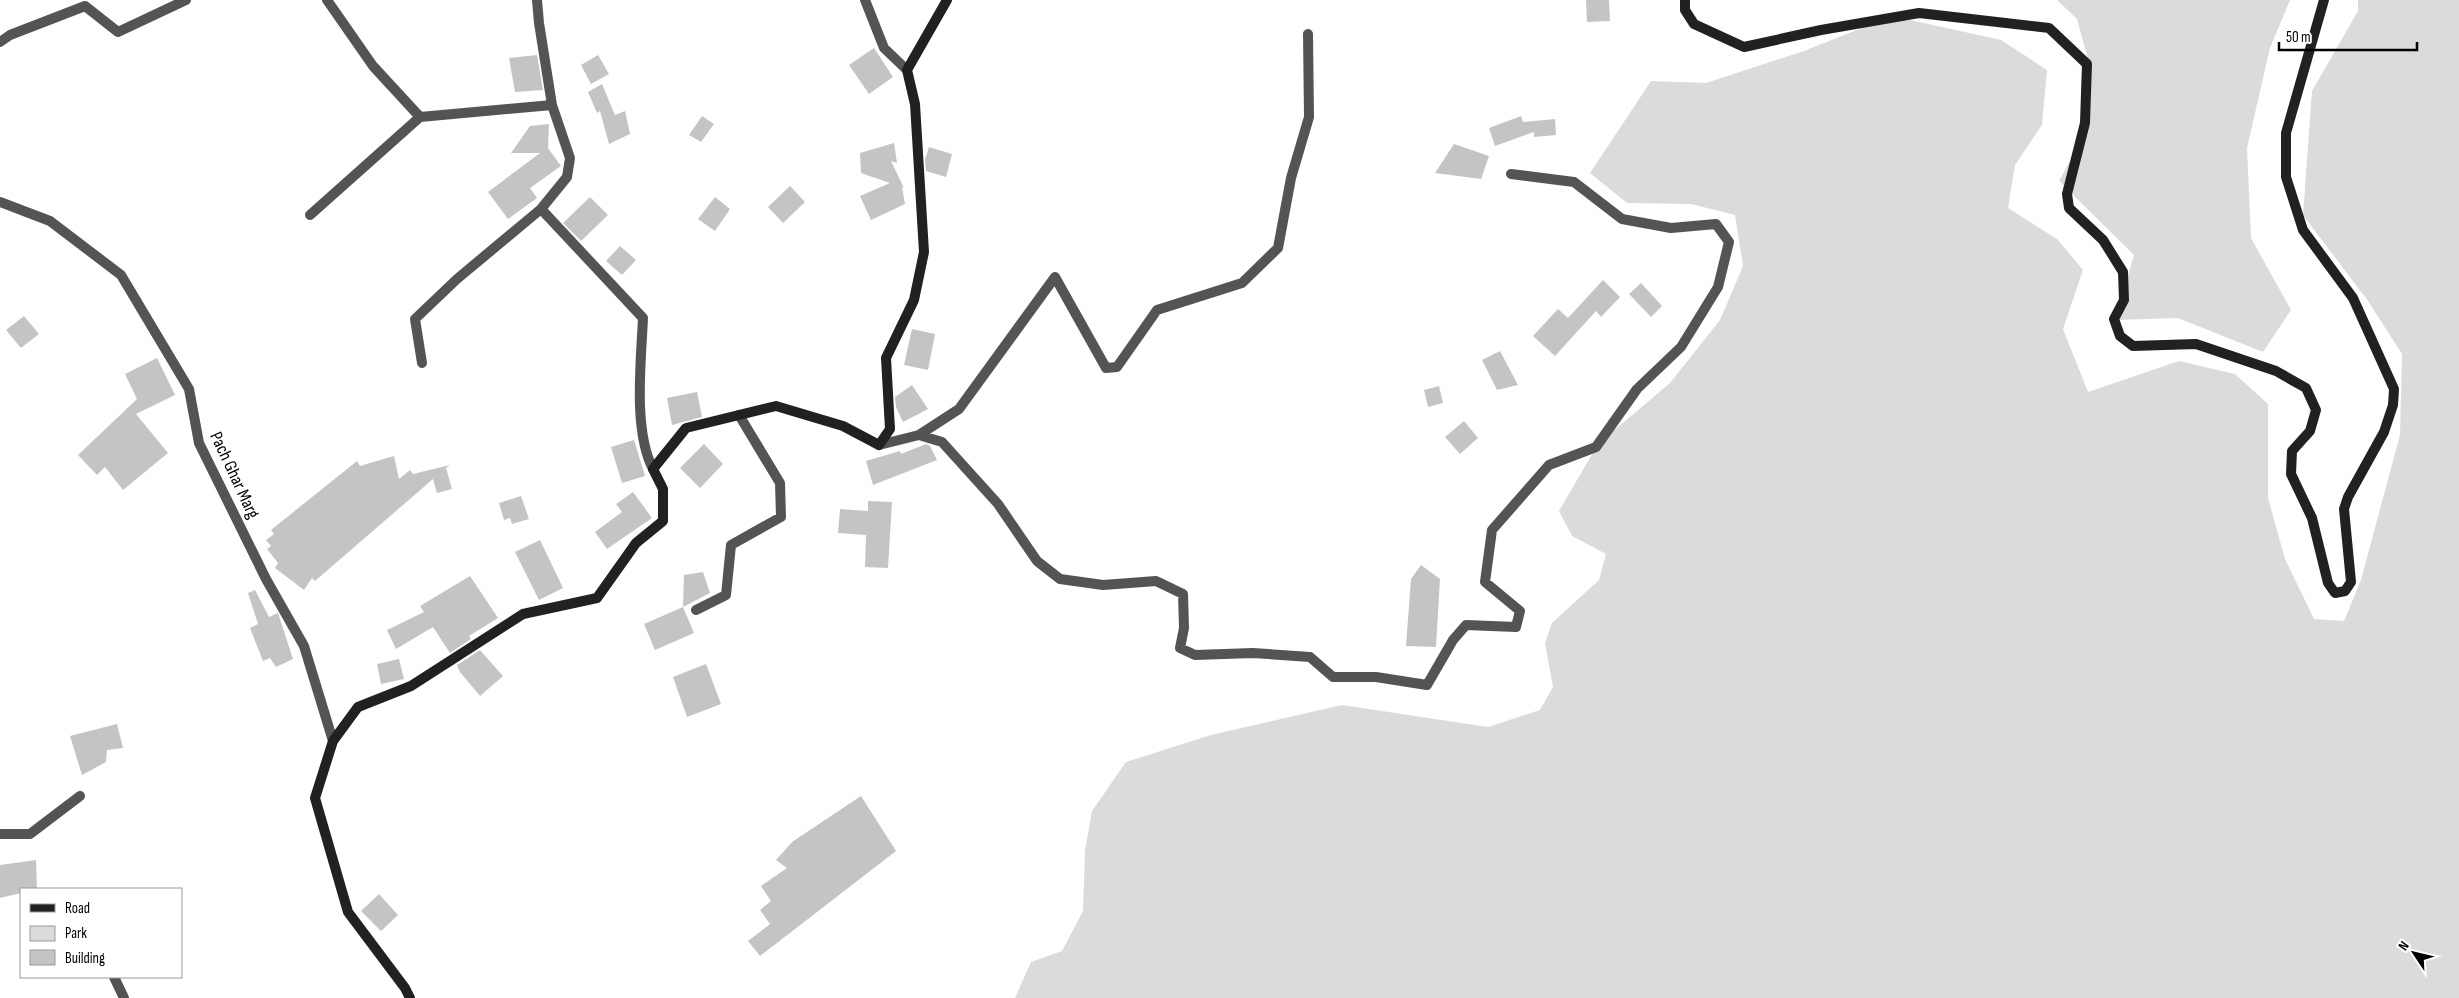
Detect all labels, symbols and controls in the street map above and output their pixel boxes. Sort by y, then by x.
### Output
scale bar [2279,20,2416,52]
text: 50 m [2286,28,2311,47]
street label: Pach Ghar Marg [205,429,264,522]
legend [20,888,182,978]
text: Road [65,899,90,918]
text: Park [65,924,87,943]
north arrow [2389,928,2439,978]
text: N [2395,938,2413,954]
text: Building [65,949,105,968]

